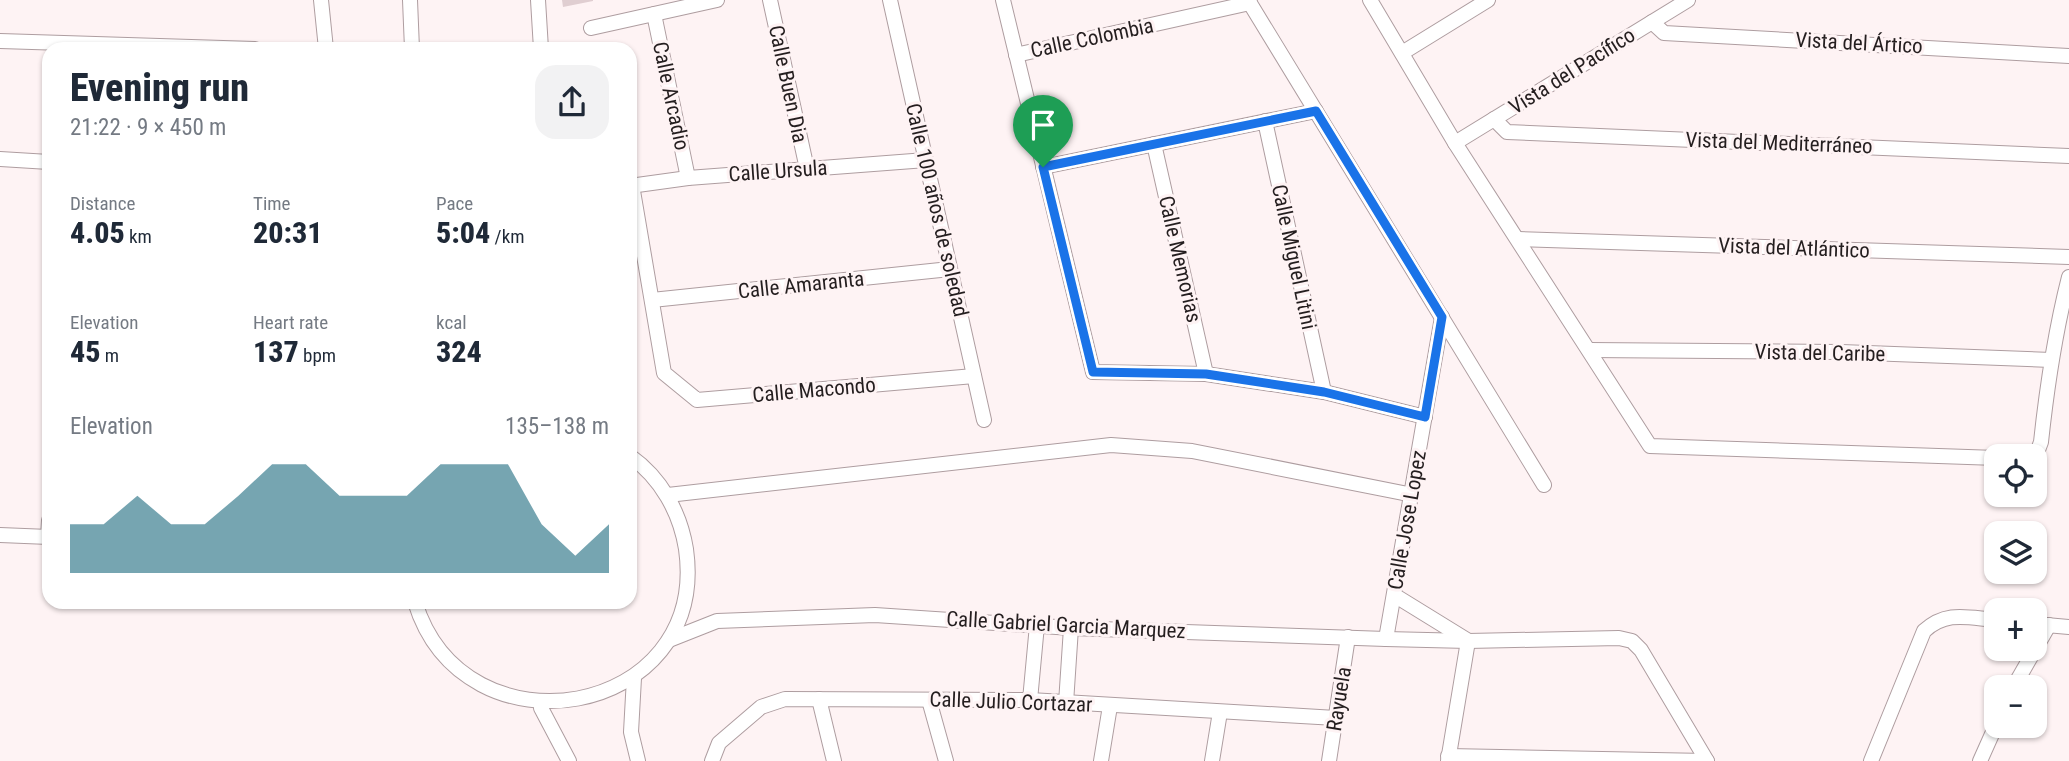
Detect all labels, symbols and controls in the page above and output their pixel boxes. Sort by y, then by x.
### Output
street label: Calle Colombia [1028,13,1156,63]
street label: Calle Buen Dia [764,23,812,145]
street label: Vista del Pacífico [1505,23,1639,119]
street label: Vista del Ártico [1795,28,1923,58]
street label: Calle Arcadio [648,40,694,152]
button: share [535,65,609,139]
text: Evening run [70,66,249,110]
pin [1013,95,1073,167]
street label: Calle 100 años de soledad [901,101,973,319]
icon: arrive [1024,106,1062,144]
text: 21:22 · 9 × 450 m [70,114,226,141]
street label: Vista del Mediterráneo [1685,128,1873,158]
street label: Calle Ursula [728,156,828,186]
street label: Calle Miguel Litini [1267,182,1321,332]
text: Distance [70,192,135,215]
text: Time [253,192,290,215]
text: Pace [436,192,473,215]
street label: Calle Memorias [1154,193,1206,325]
text: 4.05 [70,215,125,250]
text: 20:31 [253,215,322,250]
text: 5:04 [436,215,490,250]
text: km [125,225,152,248]
text: /km [490,225,525,248]
street label: Vista del Atlántico [1718,233,1870,263]
street label: Calle Amaranta [737,266,865,304]
text: Elevation [70,311,138,334]
text: Heart rate [253,311,328,334]
text: kcal [436,311,467,334]
text: 45 [70,334,101,369]
text: 137 [253,334,299,369]
text: 324 [436,334,482,369]
street label: Vista del Caribe [1755,340,1886,366]
text: m [101,344,119,367]
text: bpm [299,344,336,367]
street label: Calle Macondo [751,373,877,407]
text: Elevation [70,413,153,440]
text: 135–138 m [505,413,609,440]
map controls [1984,444,2047,738]
button: locate [1984,444,2047,507]
street label: Calle Jose Lopez [1383,448,1431,592]
button: layers [1984,521,2047,584]
button: + [1984,598,2047,661]
street label: Calle Gabriel Garcia Marquez [946,607,1186,643]
street label: Rayuela [1322,665,1356,733]
button: − [1984,675,2047,738]
street label: Calle Julio Cortazar [929,687,1093,717]

